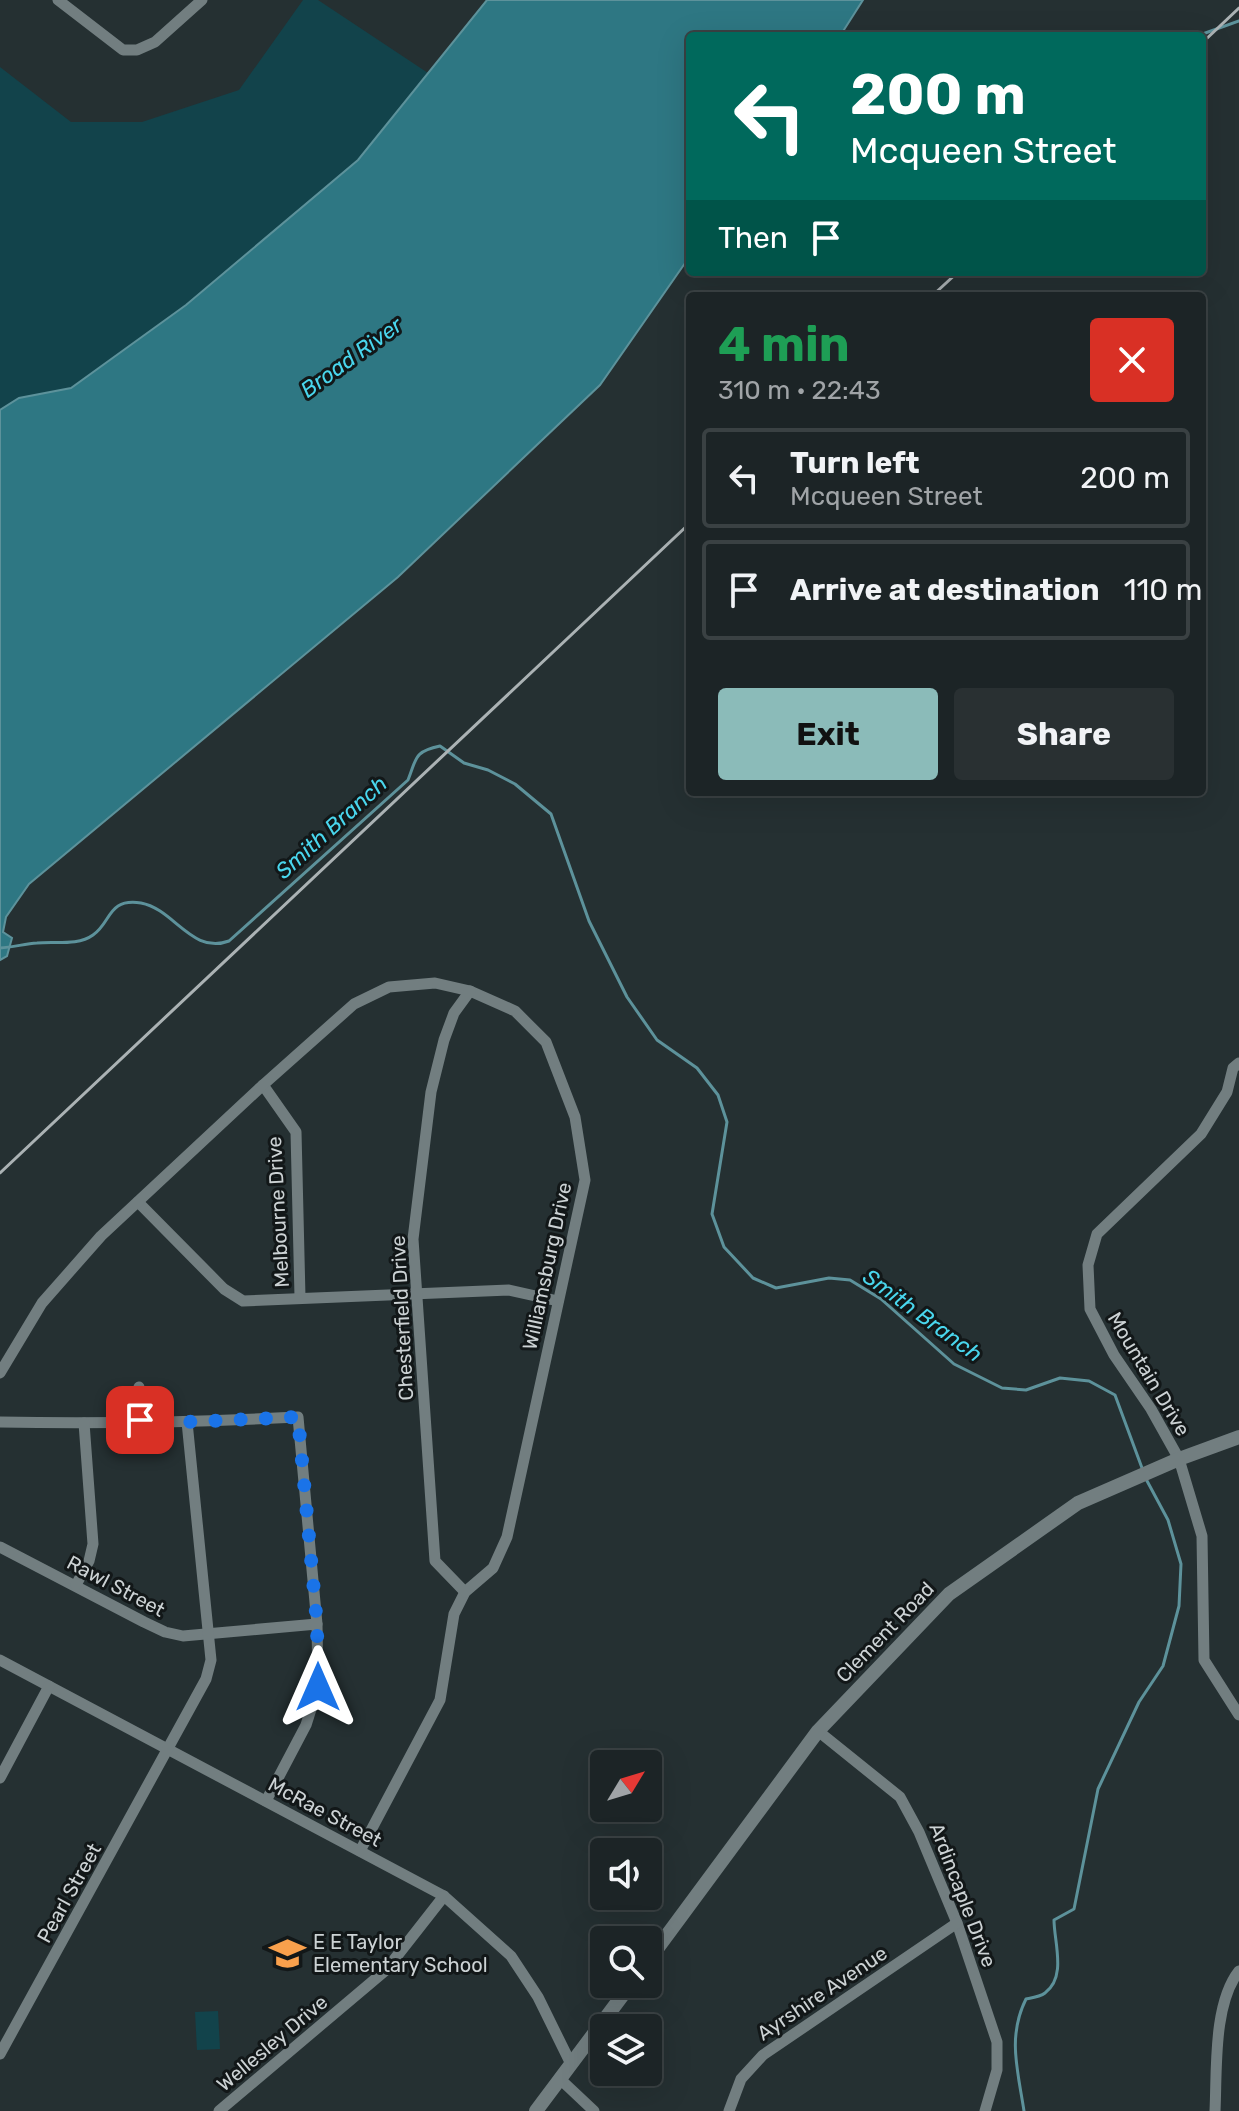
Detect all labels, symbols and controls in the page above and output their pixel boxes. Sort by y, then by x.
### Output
text: 200 m [850,62,1026,128]
icon: left [718,64,822,168]
text: Mcqueen Street [850,129,1117,172]
icon: arrive [804,216,848,260]
text: Then [718,220,788,256]
water label: Broad River [295,311,409,403]
text: 4 min [718,316,850,373]
button: close [1090,318,1174,402]
text: 310 m · 22:43 [718,375,881,406]
text: Turn left [790,445,920,481]
icon: left [722,456,766,500]
text: 200 m [1080,460,1170,496]
text: Mcqueen Street [790,481,983,512]
icon: arrive [722,568,766,612]
text: Arrive at destination [790,572,1100,608]
text: 110 m [1124,572,1202,608]
button: Exit [718,688,938,780]
button: Share [954,688,1174,780]
water label: Smith Branch [270,770,393,885]
street label: Melbourne Drive [262,1136,294,1288]
street label: Williamsburg Drive [518,1180,576,1352]
street label: Chesterfield Drive [386,1235,418,1401]
water label: Smith Branch [858,1263,988,1368]
street label: Mountain Drive [1103,1308,1195,1440]
pin [106,1386,174,1454]
icon: arrive [118,1398,162,1442]
street label: Rawl Street [63,1550,169,1622]
street label: Clement Road [831,1577,939,1687]
position arrow [276,1645,360,1729]
north arrow [590,1750,662,1822]
map controls [590,1750,662,2086]
street label: McRae Street [264,1772,386,1852]
street label: Ardincaple Drive [924,1819,1002,1971]
button: sound [590,1838,662,1910]
street label: Pearl Street [32,1839,106,1947]
button: search [590,1926,662,1998]
place label: E E Taylor Elementary School [313,1930,488,1977]
school or university icon: E E Taylor Elementary School [268,1935,306,1973]
street label: Ayrshire Avenue [752,1941,892,2045]
street label: Wellesley Drive [212,1990,332,2096]
button: layers [590,2014,662,2086]

